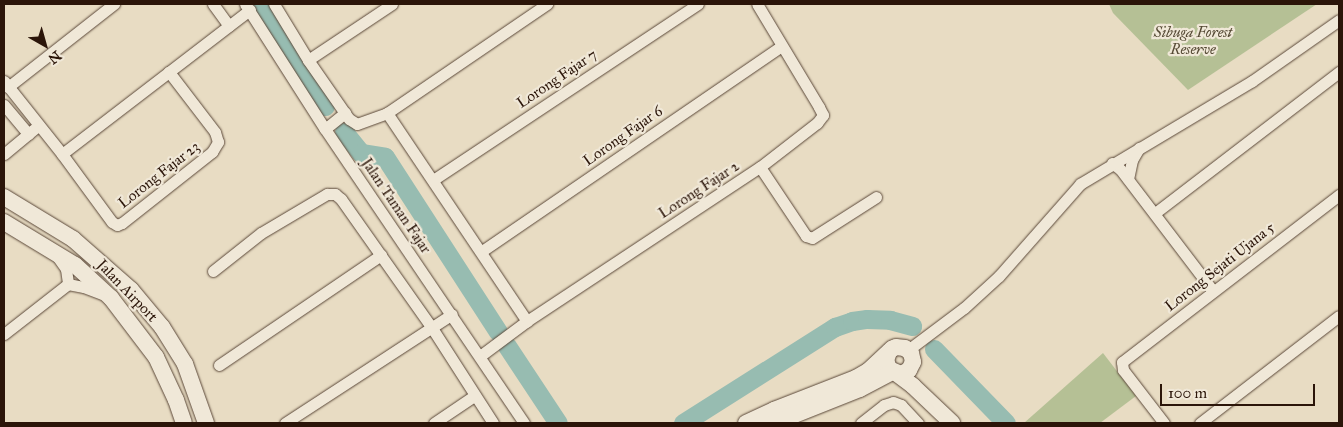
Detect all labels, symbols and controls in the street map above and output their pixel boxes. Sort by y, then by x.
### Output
north arrow [20,20,70,70]
park label: Sibuga Forest Reserve [1154,23,1232,58]
street label: Lorong Fajar 7 [513,46,601,112]
text: N [45,47,64,68]
street label: Lorong Fajar 6 [580,102,666,170]
street label: Lorong Fajar 23 [115,138,203,212]
street label: Jalan Taman Fajar [357,155,435,257]
street label: Lorong Fajar 2 [655,157,743,223]
street label: Lorong Sejati Ujana 5 [1162,219,1278,315]
street label: Jalan Airport [93,256,161,326]
scale bar [1163,374,1318,406]
text: 100 m [1168,384,1207,402]

